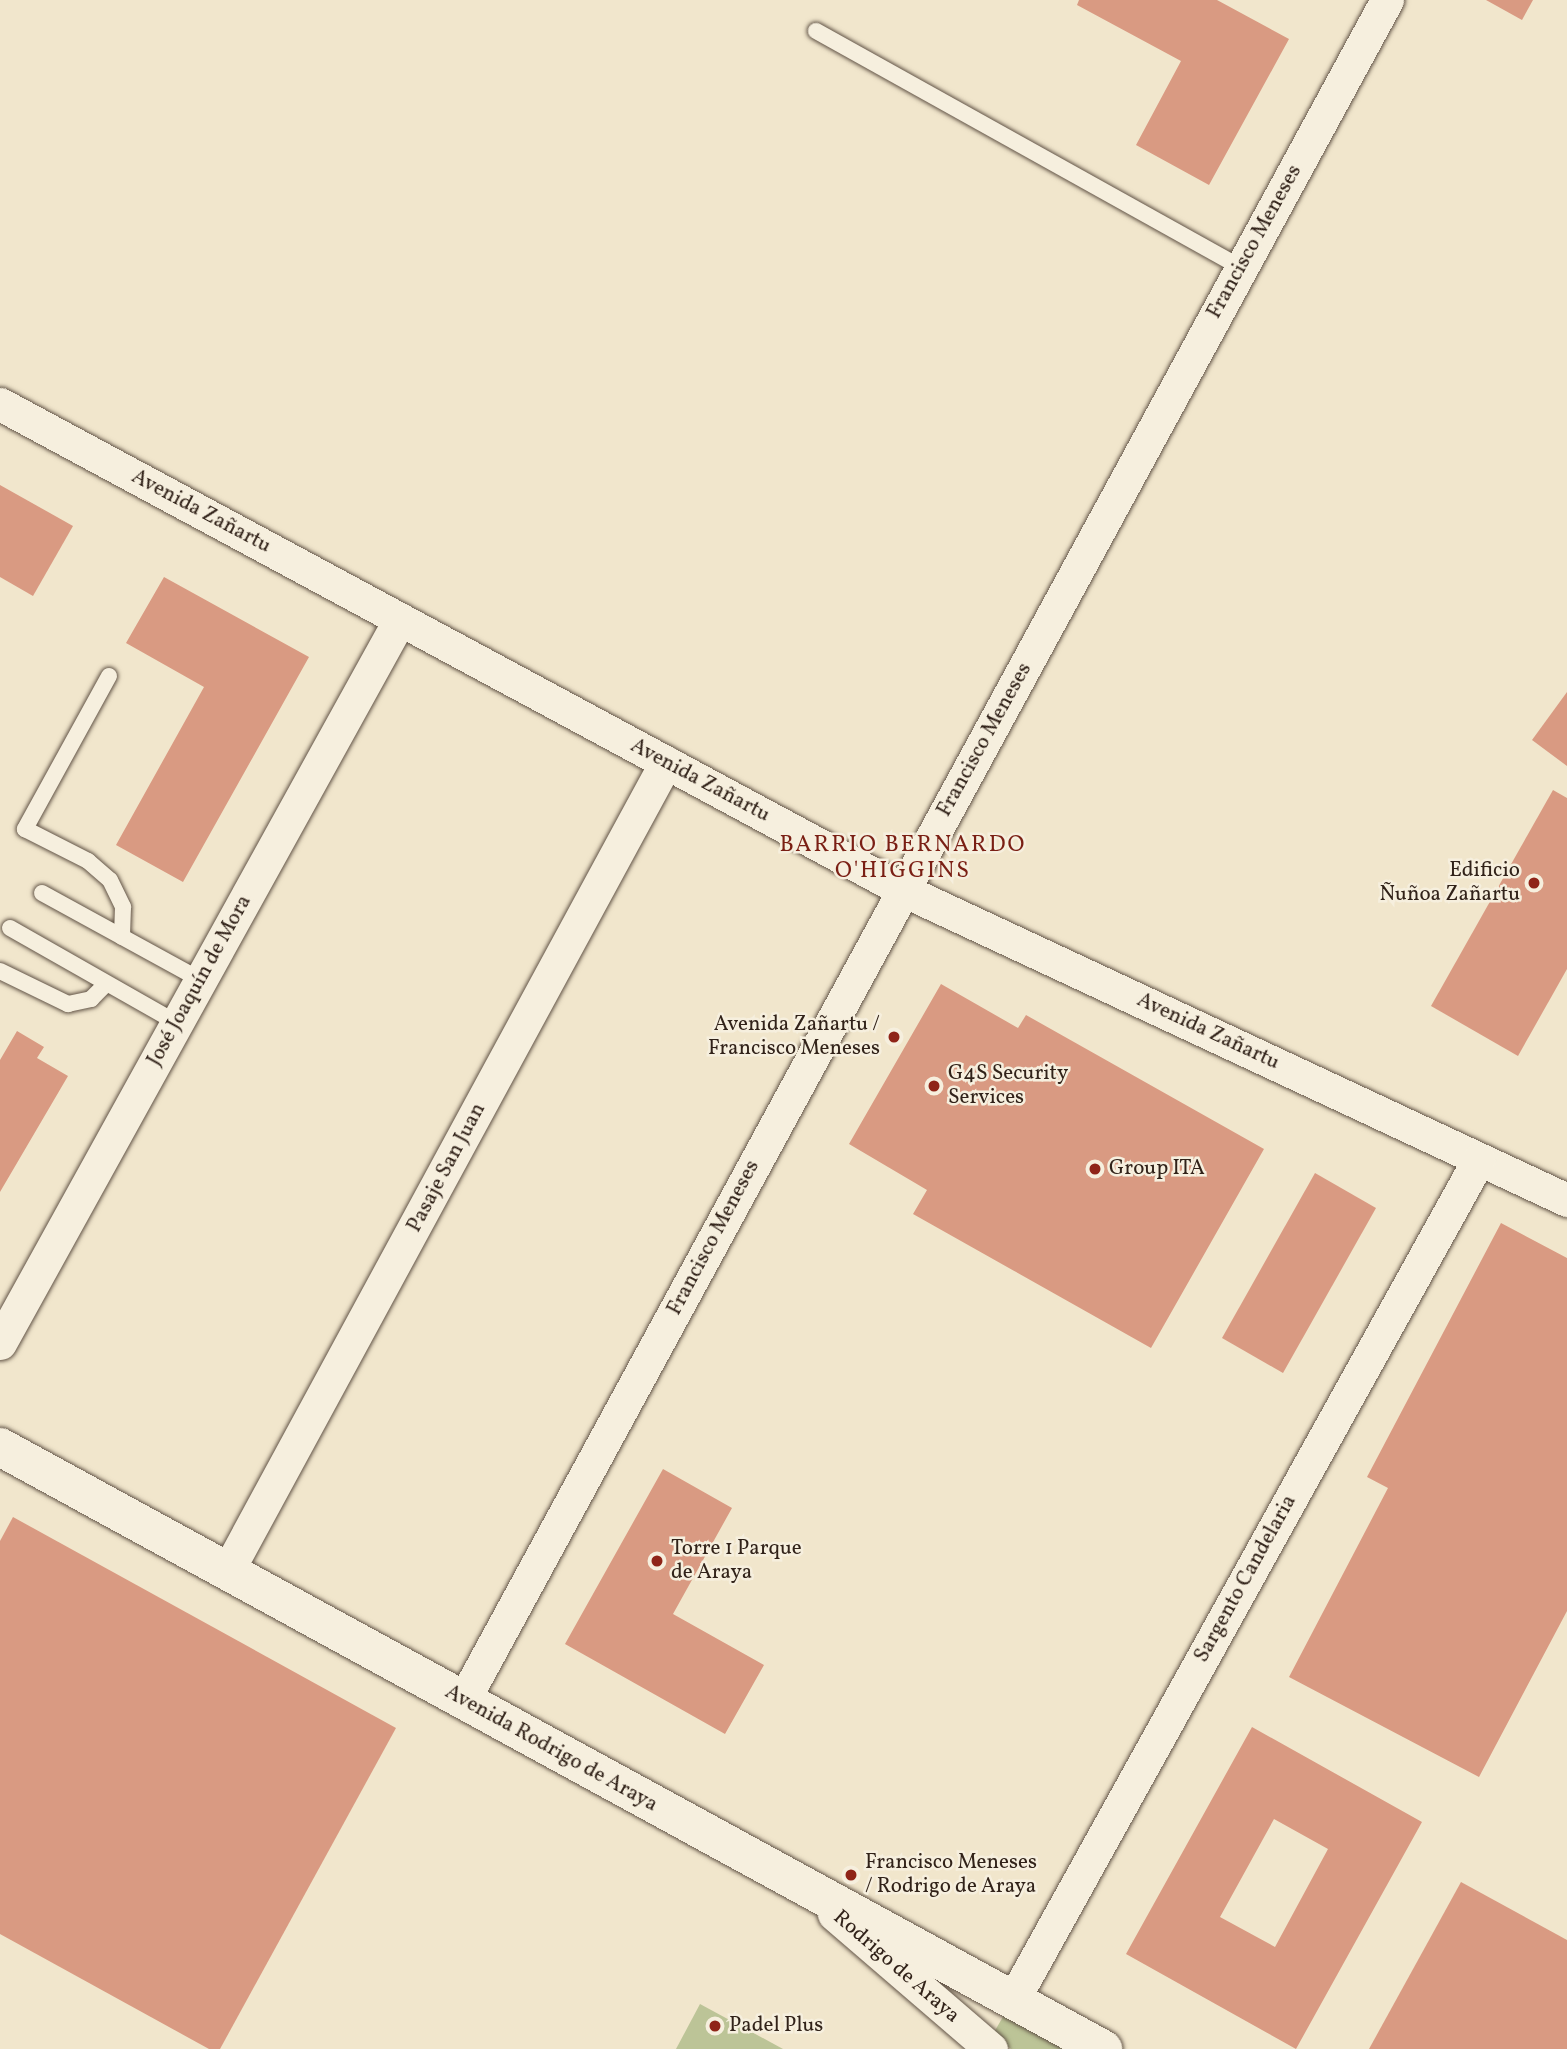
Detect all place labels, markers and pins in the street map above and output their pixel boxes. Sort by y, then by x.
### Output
place label: Edificio Ñuñoa Zañartu [1379,858,1520,908]
marker: Edificio Ñuñoa Zañartu [1526,875,1542,891]
place label: Avenida Zañartu / Francisco Meneses [708,1012,880,1062]
marker: Avenida Zañartu / Francisco Meneses [886,1029,902,1045]
place label: G4S Security Services [948,1061,1068,1111]
marker: G4S Security Services [926,1078,942,1094]
place label: Group ITA [1109,1156,1205,1182]
marker: Group ITA [1087,1161,1103,1177]
place label: Torre 1 Parque de Araya [671,1536,802,1586]
marker: Torre 1 Parque de Araya [649,1553,665,1569]
place label: Francisco Meneses / Rodrigo de Araya [865,1850,1037,1900]
marker: Francisco Meneses / Rodrigo de Araya [843,1867,859,1883]
place label: Padel Plus [729,2013,823,2039]
marker: Padel Plus [707,2018,723,2034]

